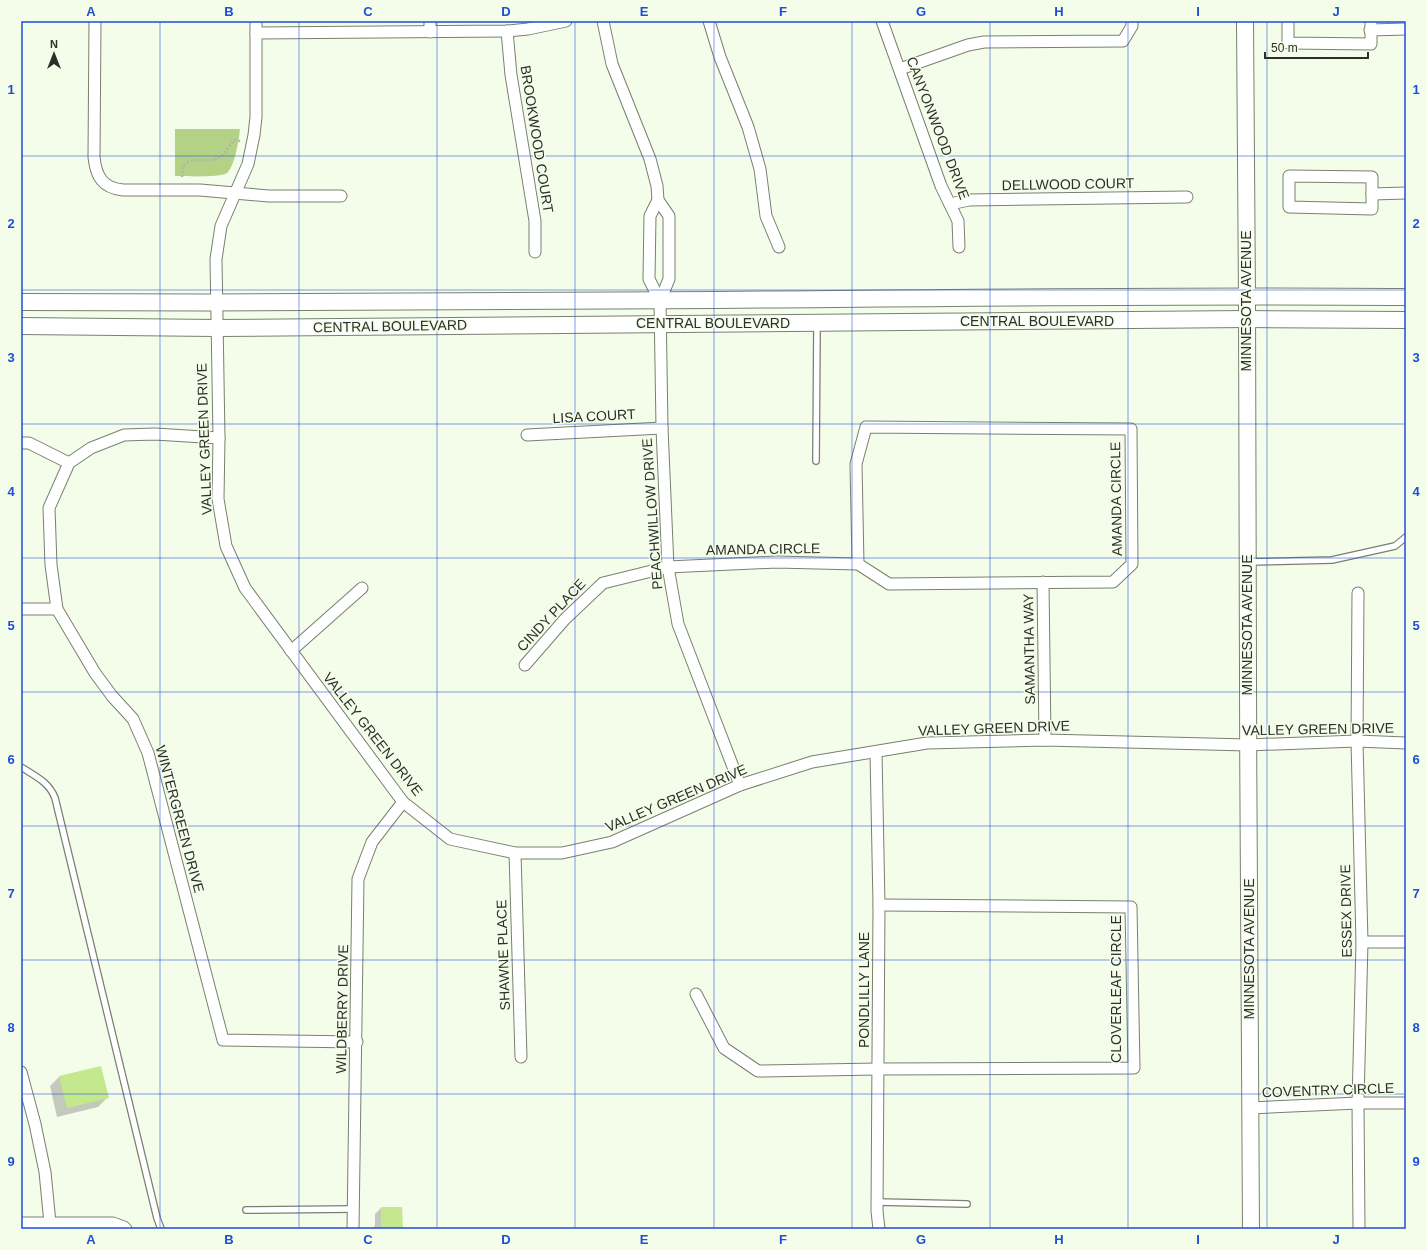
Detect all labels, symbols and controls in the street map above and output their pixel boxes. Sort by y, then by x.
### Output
text: A [86,4,96,19]
text: B [224,4,234,19]
text: C [363,4,373,19]
text: D [501,4,511,19]
text: E [640,4,649,19]
text: F [779,4,787,19]
text: G [916,4,926,19]
text: H [1054,4,1064,19]
text: I [1196,4,1200,19]
text: J [1332,4,1340,19]
north arrow [34,34,74,74]
scale bar [1265,34,1368,60]
text: N [50,38,58,50]
text: 50 m [1271,41,1298,55]
street label: CANYONWOOD DRIVE [903,54,973,202]
street label: BROOKWOOD COURT [517,64,557,214]
text: 1 [7,82,15,97]
text: 1 [1412,82,1420,97]
street label: DELLWOOD COURT [1002,175,1135,193]
text: 2 [7,216,15,231]
text: 2 [1412,216,1420,231]
street label: MINNESOTA AVENUE [1238,230,1254,372]
street label: CENTRAL BOULEVARD [960,313,1114,329]
street label: CENTRAL BOULEVARD [636,315,790,331]
street label: CENTRAL BOULEVARD [313,317,467,335]
text: 3 [7,350,15,365]
text: 3 [1412,350,1420,365]
street label: VALLEY GREEN DRIVE [193,363,215,515]
street label: LISA COURT [552,406,636,426]
street label: PEACHWILLOW DRIVE [639,438,665,590]
street label: AMANDA CIRCLE [1107,442,1125,556]
text: 4 [7,484,15,499]
text: 4 [1412,484,1420,499]
street label: AMANDA CIRCLE [706,540,820,558]
street label: MINNESOTA AVENUE [1239,554,1255,696]
street label: CINDY PLACE [513,575,589,655]
street label: SAMANTHA WAY [1020,593,1038,705]
text: 5 [7,618,15,633]
text: 5 [1412,618,1420,633]
street label: VALLEY GREEN DRIVE [320,669,426,799]
street label: VALLEY GREEN DRIVE [918,717,1070,739]
street label: VALLEY GREEN DRIVE [1242,720,1394,738]
street label: WINTERGREEN DRIVE [153,744,207,894]
text: 6 [7,752,15,767]
text: 6 [1412,752,1420,767]
street label: VALLEY GREEN DRIVE [603,761,749,835]
street label: ESSEX DRIVE [1337,864,1355,958]
street label: MINNESOTA AVENUE [1241,878,1257,1020]
text: 7 [7,886,15,901]
text: 7 [1412,886,1420,901]
street label: SHAWNE PLACE [493,899,513,1011]
street label: CLOVERLEAF CIRCLE [1108,915,1124,1063]
street label: PONDLILLY LANE [856,932,872,1048]
street label: WILDBERRY DRIVE [333,944,351,1074]
text: 8 [7,1020,15,1035]
text: 8 [1412,1020,1420,1035]
street label: COVENTRY CIRCLE [1262,1080,1394,1100]
text: 9 [7,1154,15,1169]
text: 9 [1412,1154,1420,1169]
text: A [86,1232,96,1247]
text: B [224,1232,234,1247]
text: C [363,1232,373,1247]
text: D [501,1232,511,1247]
text: E [640,1232,649,1247]
text: F [779,1232,787,1247]
text: G [916,1232,926,1247]
text: H [1054,1232,1064,1247]
text: I [1196,1232,1200,1247]
text: J [1332,1232,1340,1247]

